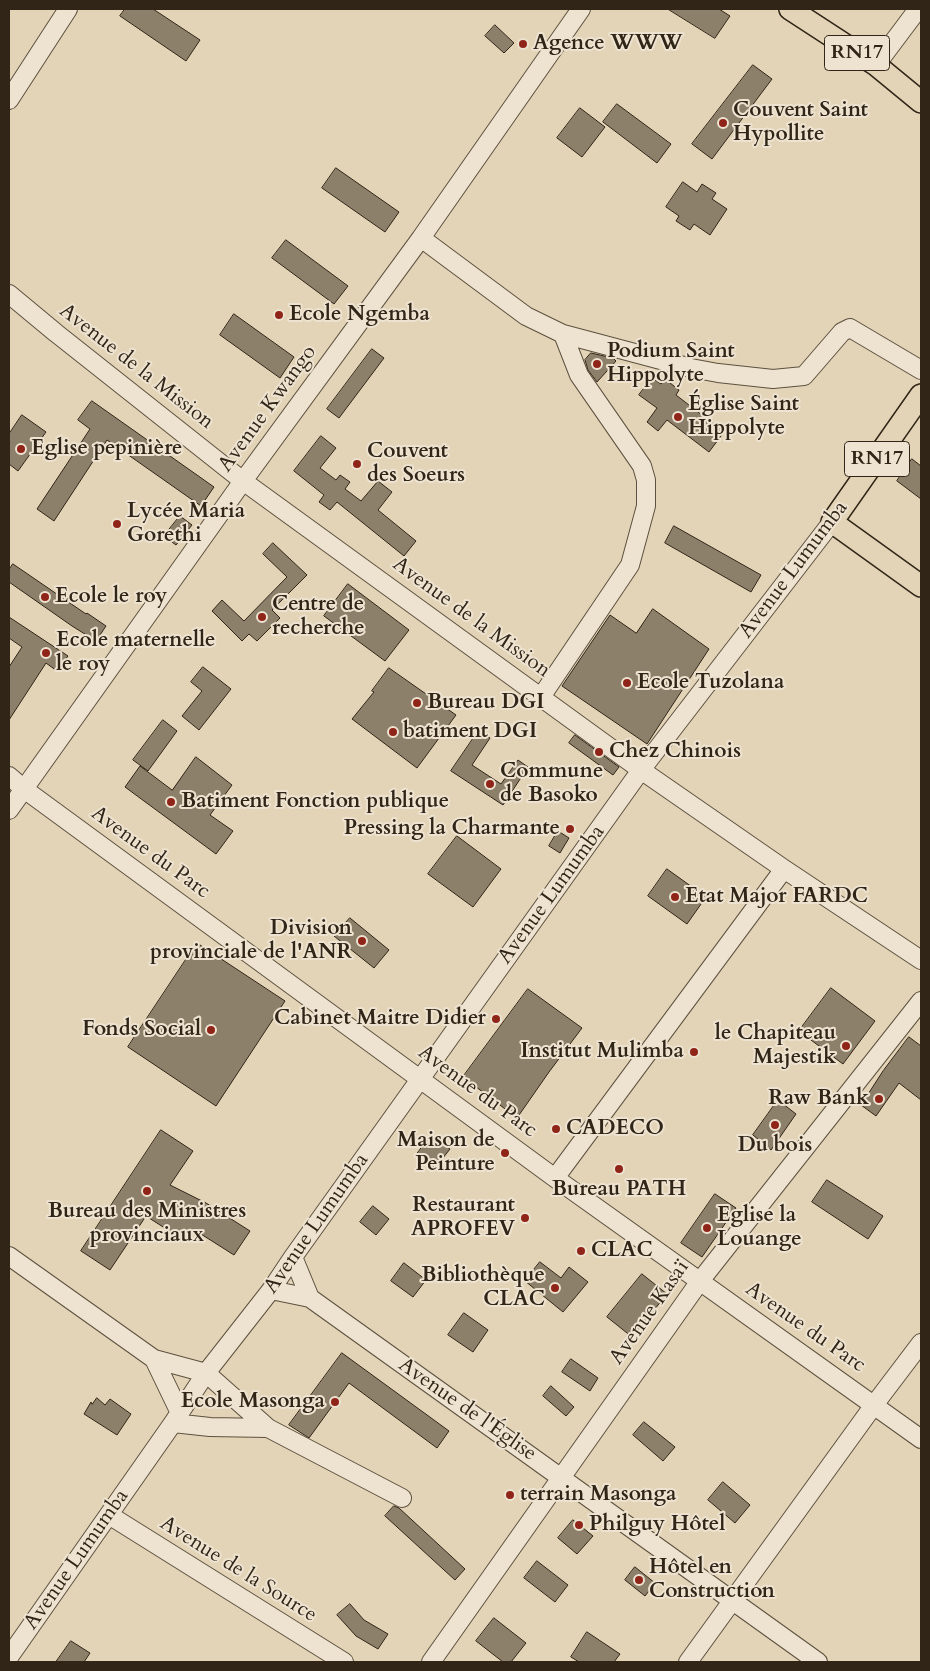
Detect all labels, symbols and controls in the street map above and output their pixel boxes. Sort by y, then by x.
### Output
place label: Agence WWW [533,31,683,57]
road number: RN17 [824,36,890,70]
marker: Agence WWW [517,38,529,50]
place label: Couvent Saint Hypollite [733,98,868,148]
marker: Couvent Saint Hypollite [717,117,729,129]
street label: Avenue de la Mission [54,299,218,435]
place label: Ecole Ngemba [289,302,430,328]
marker: Ecole Ngemba [273,309,285,321]
place label: Podium Saint Hippolyte [607,339,735,389]
street label: Avenue Kwango [214,341,322,477]
marker: Podium Saint Hippolyte [591,358,603,370]
place label: Église Saint Hippolyte [688,392,799,442]
marker: Église Saint Hippolyte [672,411,684,423]
place label: Eglise pepinière [31,436,182,462]
place label: Couvent des Soeurs [367,439,465,489]
road number: RN17 [844,442,910,476]
marker: Eglise pepinière [15,443,27,455]
marker: Couvent des Soeurs [351,458,363,470]
street label: Avenue Lumumba [734,496,854,644]
place label: Lycée Maria Gorethi [127,499,245,549]
marker: Lycée Maria Gorethi [111,518,123,530]
street label: Avenue de la Mission [387,552,555,684]
place label: Ecole le roy [55,584,167,610]
marker: Ecole le roy [39,591,51,603]
place label: Centre de recherche [272,592,365,642]
marker: Centre de recherche [256,611,268,623]
place label: Ecole maternelle le roy [56,628,216,678]
marker: Ecole maternelle le roy [40,647,52,659]
place label: Ecole Tuzolana [637,670,784,696]
marker: Ecole Tuzolana [621,677,633,689]
place label: Bureau DGI [427,690,544,716]
marker: Bureau DGI [411,697,423,709]
place label: batiment DGI [403,719,537,745]
marker: batiment DGI [387,726,399,738]
place label: Chez Chinois [609,739,741,765]
marker: Chez Chinois [593,746,605,758]
place label: Commune de Basoko [500,759,603,809]
marker: Commune de Basoko [484,778,496,790]
place label: Batiment Fonction publique [181,789,449,815]
marker: Batiment Fonction publique [165,796,177,808]
street label: Avenue du Parc [86,801,214,905]
place label: Pressing la Charmante [344,816,560,842]
street label: Avenue Lumumba [493,821,611,969]
marker: Pressing la Charmante [564,823,576,835]
place label: Etat Major FARDC [685,884,868,910]
marker: Etat Major FARDC [669,891,681,903]
place label: Division provinciale de l'ANR [150,916,352,966]
marker: Division provinciale de l'ANR [356,935,368,947]
place label: Cabinet Maitre Didier [274,1006,486,1032]
marker: Cabinet Maitre Didier [490,1013,502,1025]
place label: Fonds Social [82,1017,201,1043]
place label: le Chapiteau Majestik [715,1021,836,1071]
marker: Fonds Social [205,1024,217,1036]
place label: Institut Mulimba [520,1039,684,1065]
street label: Avenue du Parc [413,1040,541,1144]
marker: le Chapiteau Majestik [840,1040,852,1052]
marker: Institut Mulimba [688,1046,700,1058]
place label: Raw Bank [768,1086,869,1112]
marker: Raw Bank [873,1093,885,1105]
place label: CADECO [566,1116,664,1142]
marker: Du bois [769,1119,781,1131]
marker: CADECO [550,1123,562,1135]
place label: Maison de Peinture [397,1128,495,1178]
place label: Du bois [738,1133,812,1159]
marker: Maison de Peinture [499,1147,511,1159]
street label: Avenue Lumumba [259,1149,375,1299]
marker: Bureau PATH [613,1163,625,1175]
place label: Bureau PATH [552,1177,686,1203]
marker: Bureau des Ministres provinciaux [141,1185,153,1197]
place label: Restaurant APROFEV [411,1193,515,1243]
place label: Bureau des Ministres provinciaux [48,1199,246,1249]
place label: Eglise la Louange [717,1203,802,1253]
marker: Restaurant APROFEV [519,1212,531,1224]
marker: Eglise la Louange [701,1222,713,1234]
place label: CLAC [591,1238,653,1264]
marker: CLAC [575,1245,587,1257]
street label: Avenue Kasaï [605,1256,695,1370]
place label: Bibliothèque CLAC [421,1263,545,1313]
street label: Avenue du Parc [740,1277,870,1379]
marker: Bibliothèque CLAC [549,1282,561,1294]
street label: Avenue de l'Église [393,1353,541,1467]
place label: Ecole Masonga [181,1389,325,1415]
marker: Ecole Masonga [329,1396,341,1408]
place label: terrain Masonga [520,1482,676,1508]
street label: Avenue Lumumba [19,1485,135,1635]
marker: terrain Masonga [504,1489,516,1501]
street label: Avenue de la Source [155,1512,321,1628]
place label: Philguy Hôtel [589,1512,725,1538]
marker: Philguy Hôtel [573,1519,585,1531]
place label: Hôtel en Construction [649,1555,775,1605]
marker: Hôtel en Construction [633,1574,645,1586]

